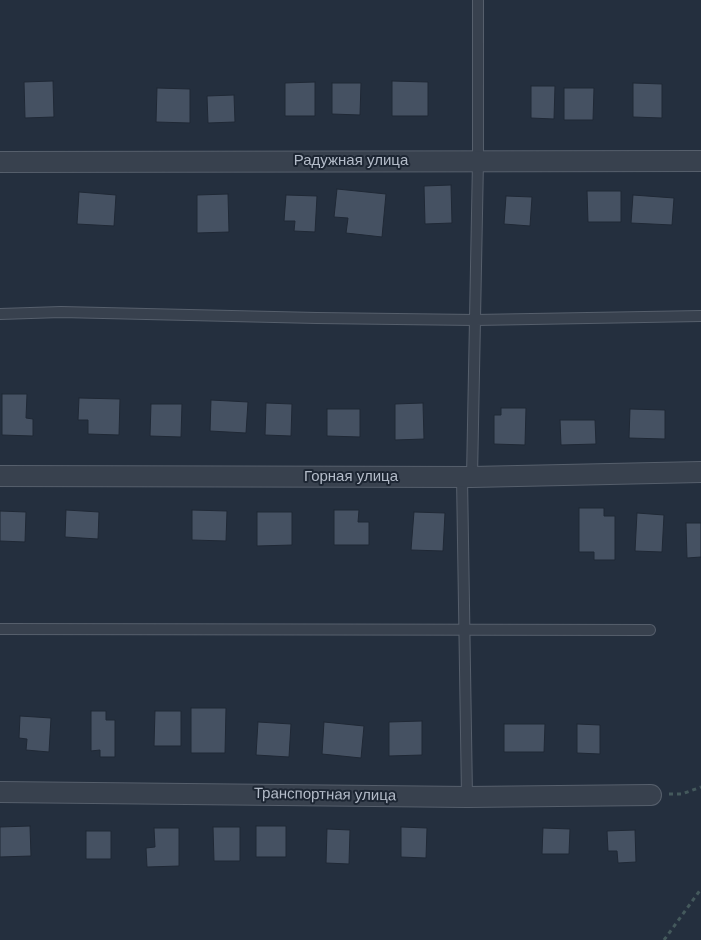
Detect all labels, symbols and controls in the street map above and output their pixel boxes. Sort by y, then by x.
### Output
street label: Радужная улица [294,152,408,170]
street label: Горная улица [304,468,398,486]
street label: Транспортная улица [254,785,396,805]

